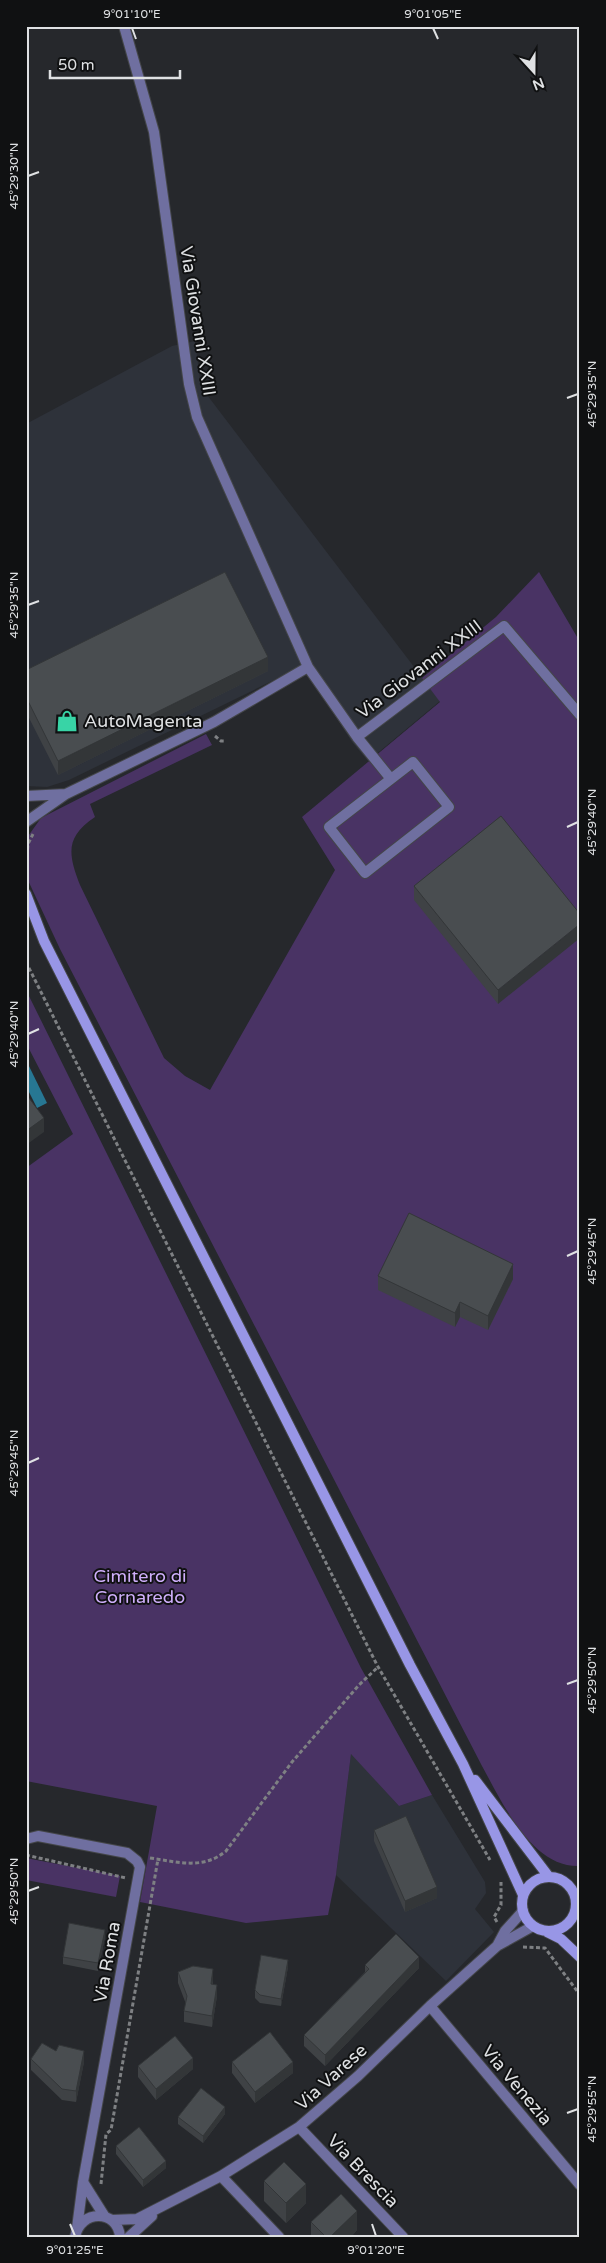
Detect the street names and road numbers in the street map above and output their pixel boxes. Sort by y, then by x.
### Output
street label: Via Giovanni XXIII [175,245,221,397]
street label: Via Giovanni XXIII [352,615,486,723]
street label: Via Roma [89,1920,125,2004]
street label: Via Varese [291,2039,371,2115]
street label: Via Venezia [477,2040,557,2130]
street label: Via Brescia [323,2130,403,2212]

